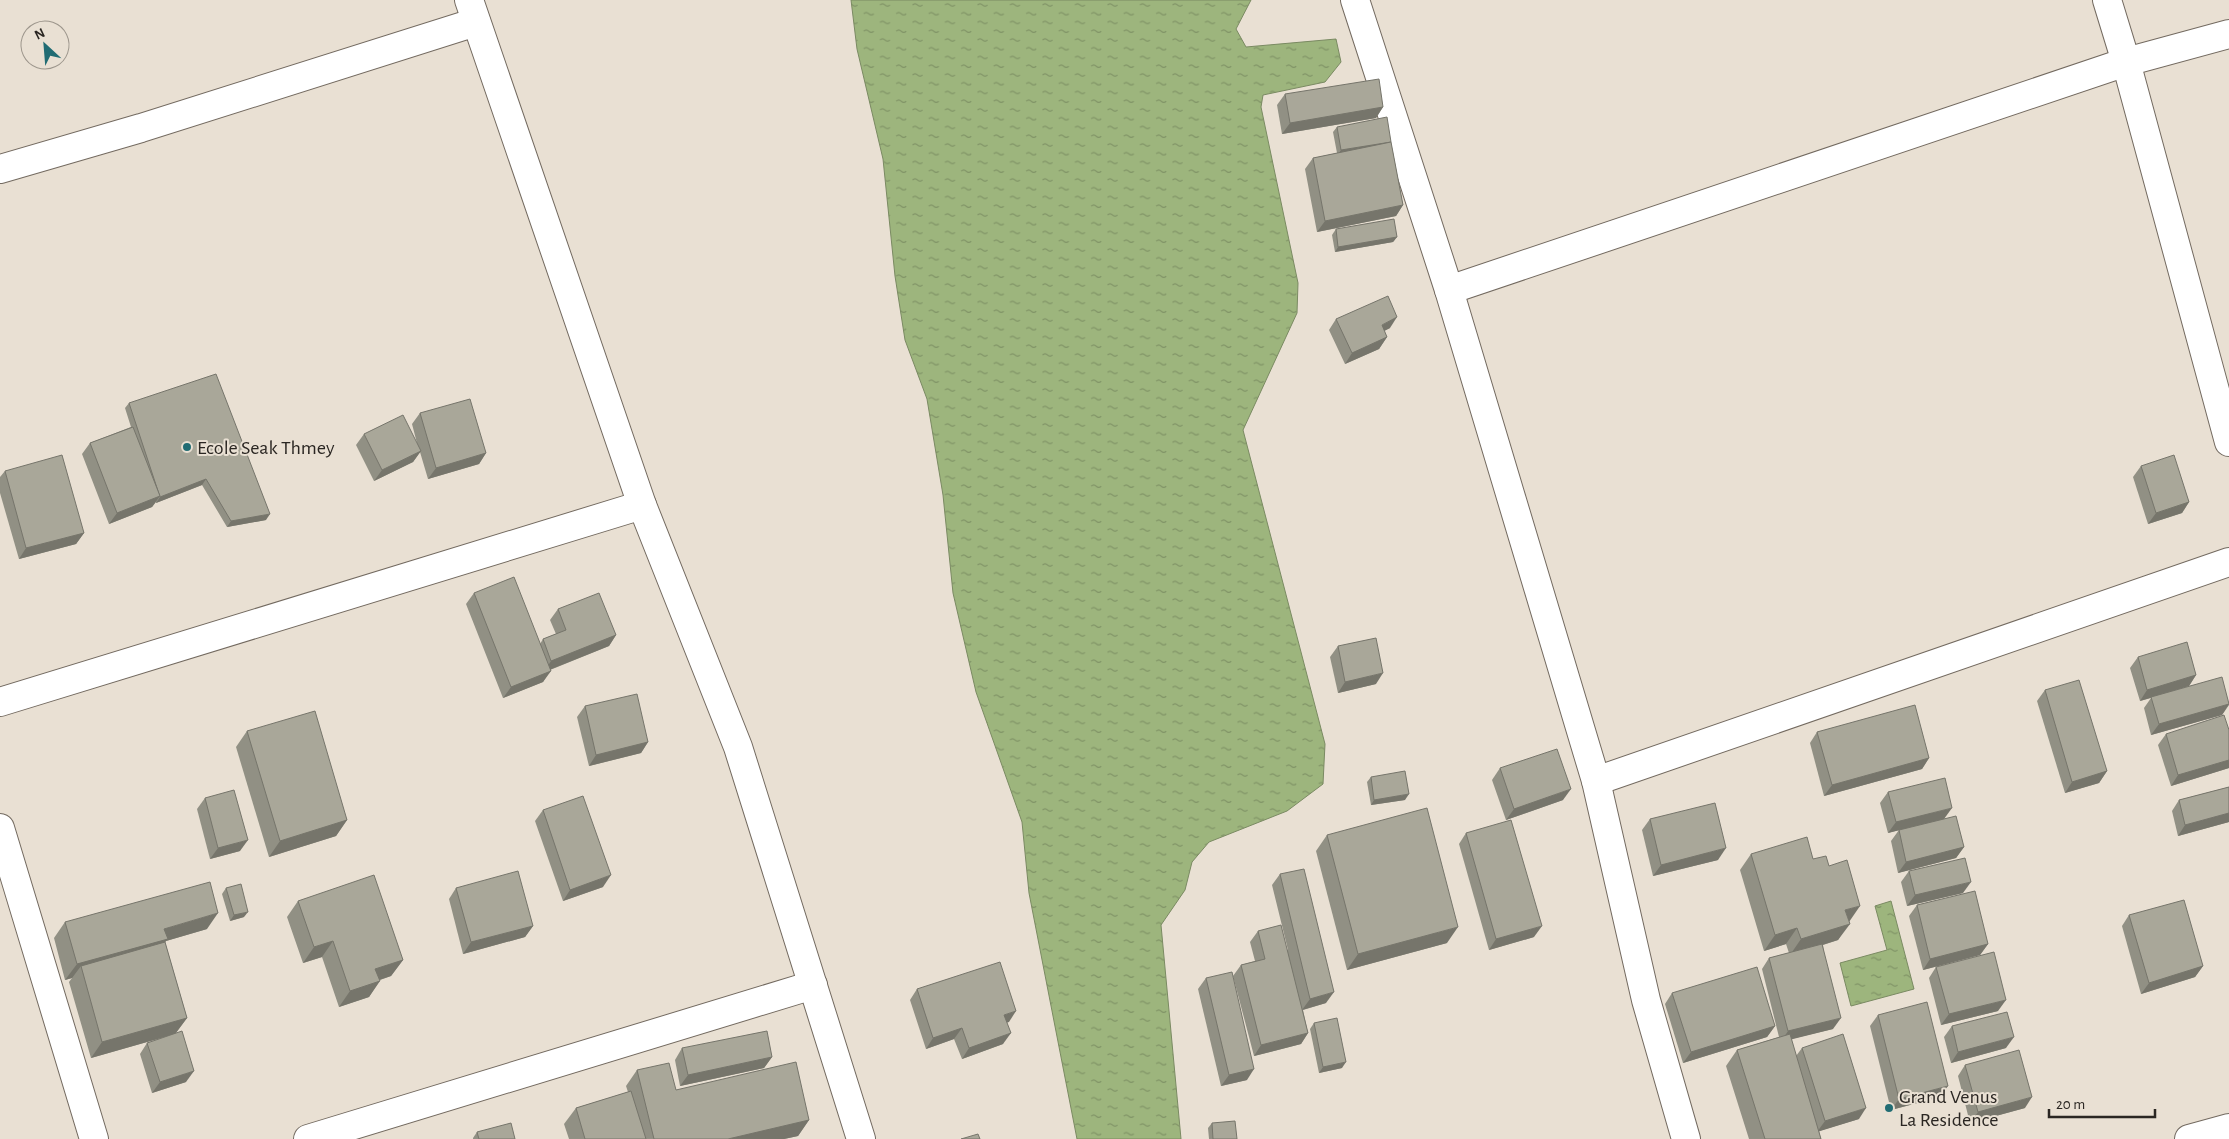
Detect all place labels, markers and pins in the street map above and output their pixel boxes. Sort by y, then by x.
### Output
place label: Ecole Seak Thmey [197,438,335,458]
marker: Ecole Seak Thmey [181,441,193,453]
place label: Grand Venus La Residence [1899,1087,1999,1130]
marker: Grand Venus La Residence [1883,1102,1895,1114]

